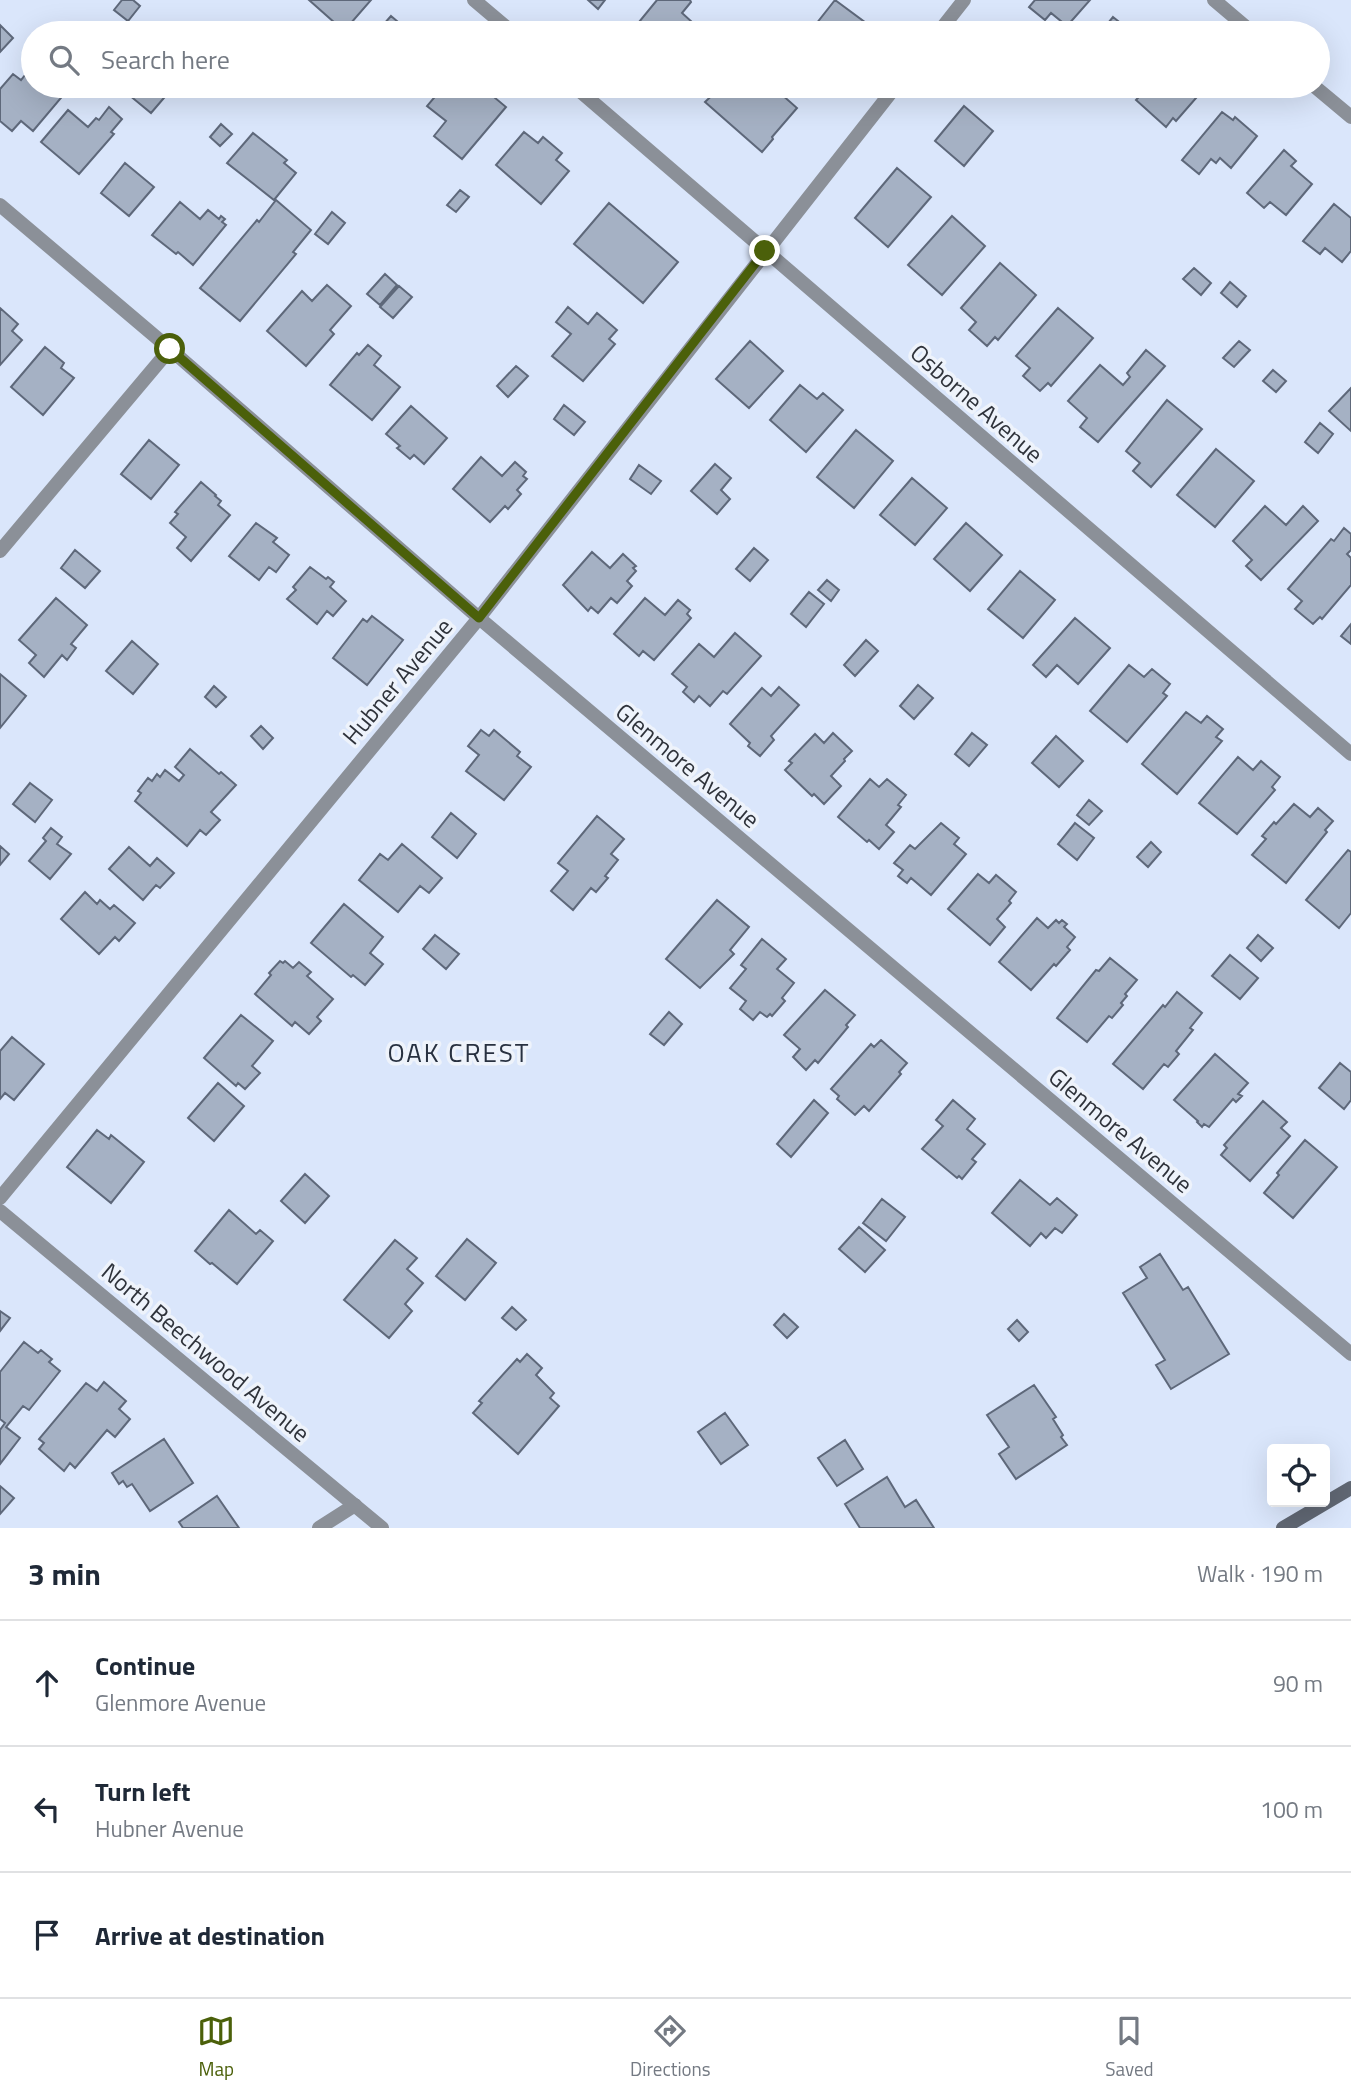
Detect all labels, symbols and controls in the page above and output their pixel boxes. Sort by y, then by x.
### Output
search box [21,21,1330,98]
text: Search here [101,40,230,79]
icon: search [45,41,83,79]
route end [749,235,780,266]
route start [154,333,185,364]
street label: Osborne Avenue [903,335,1051,471]
street label: Hubner Avenue [333,610,461,752]
street label: Glenmore Avenue [608,694,768,836]
district label: OAK CREST [387,1033,531,1072]
street label: Glenmore Avenue [1041,1059,1201,1201]
street label: North Beechwood Avenue [94,1254,318,1450]
map controls [1267,1444,1330,1507]
button: locate [1267,1444,1330,1507]
text: 3 min [28,1551,101,1597]
text: Walk · 190 m [1197,1556,1323,1591]
text: Continue [95,1646,195,1685]
icon: ahead [28,1664,66,1702]
text: 90 m [1273,1666,1323,1701]
text: Glenmore Avenue [95,1685,266,1720]
text: Turn left [95,1772,190,1811]
icon: left [28,1790,66,1828]
text: 100 m [1260,1792,1323,1827]
text: Hubner Avenue [95,1811,244,1846]
icon: arrive [28,1916,66,1954]
text: Arrive at destination [95,1916,325,1955]
tab: Map [197,2012,235,2083]
tab: Directions [630,2012,711,2083]
tab: Saved [1105,2012,1154,2083]

